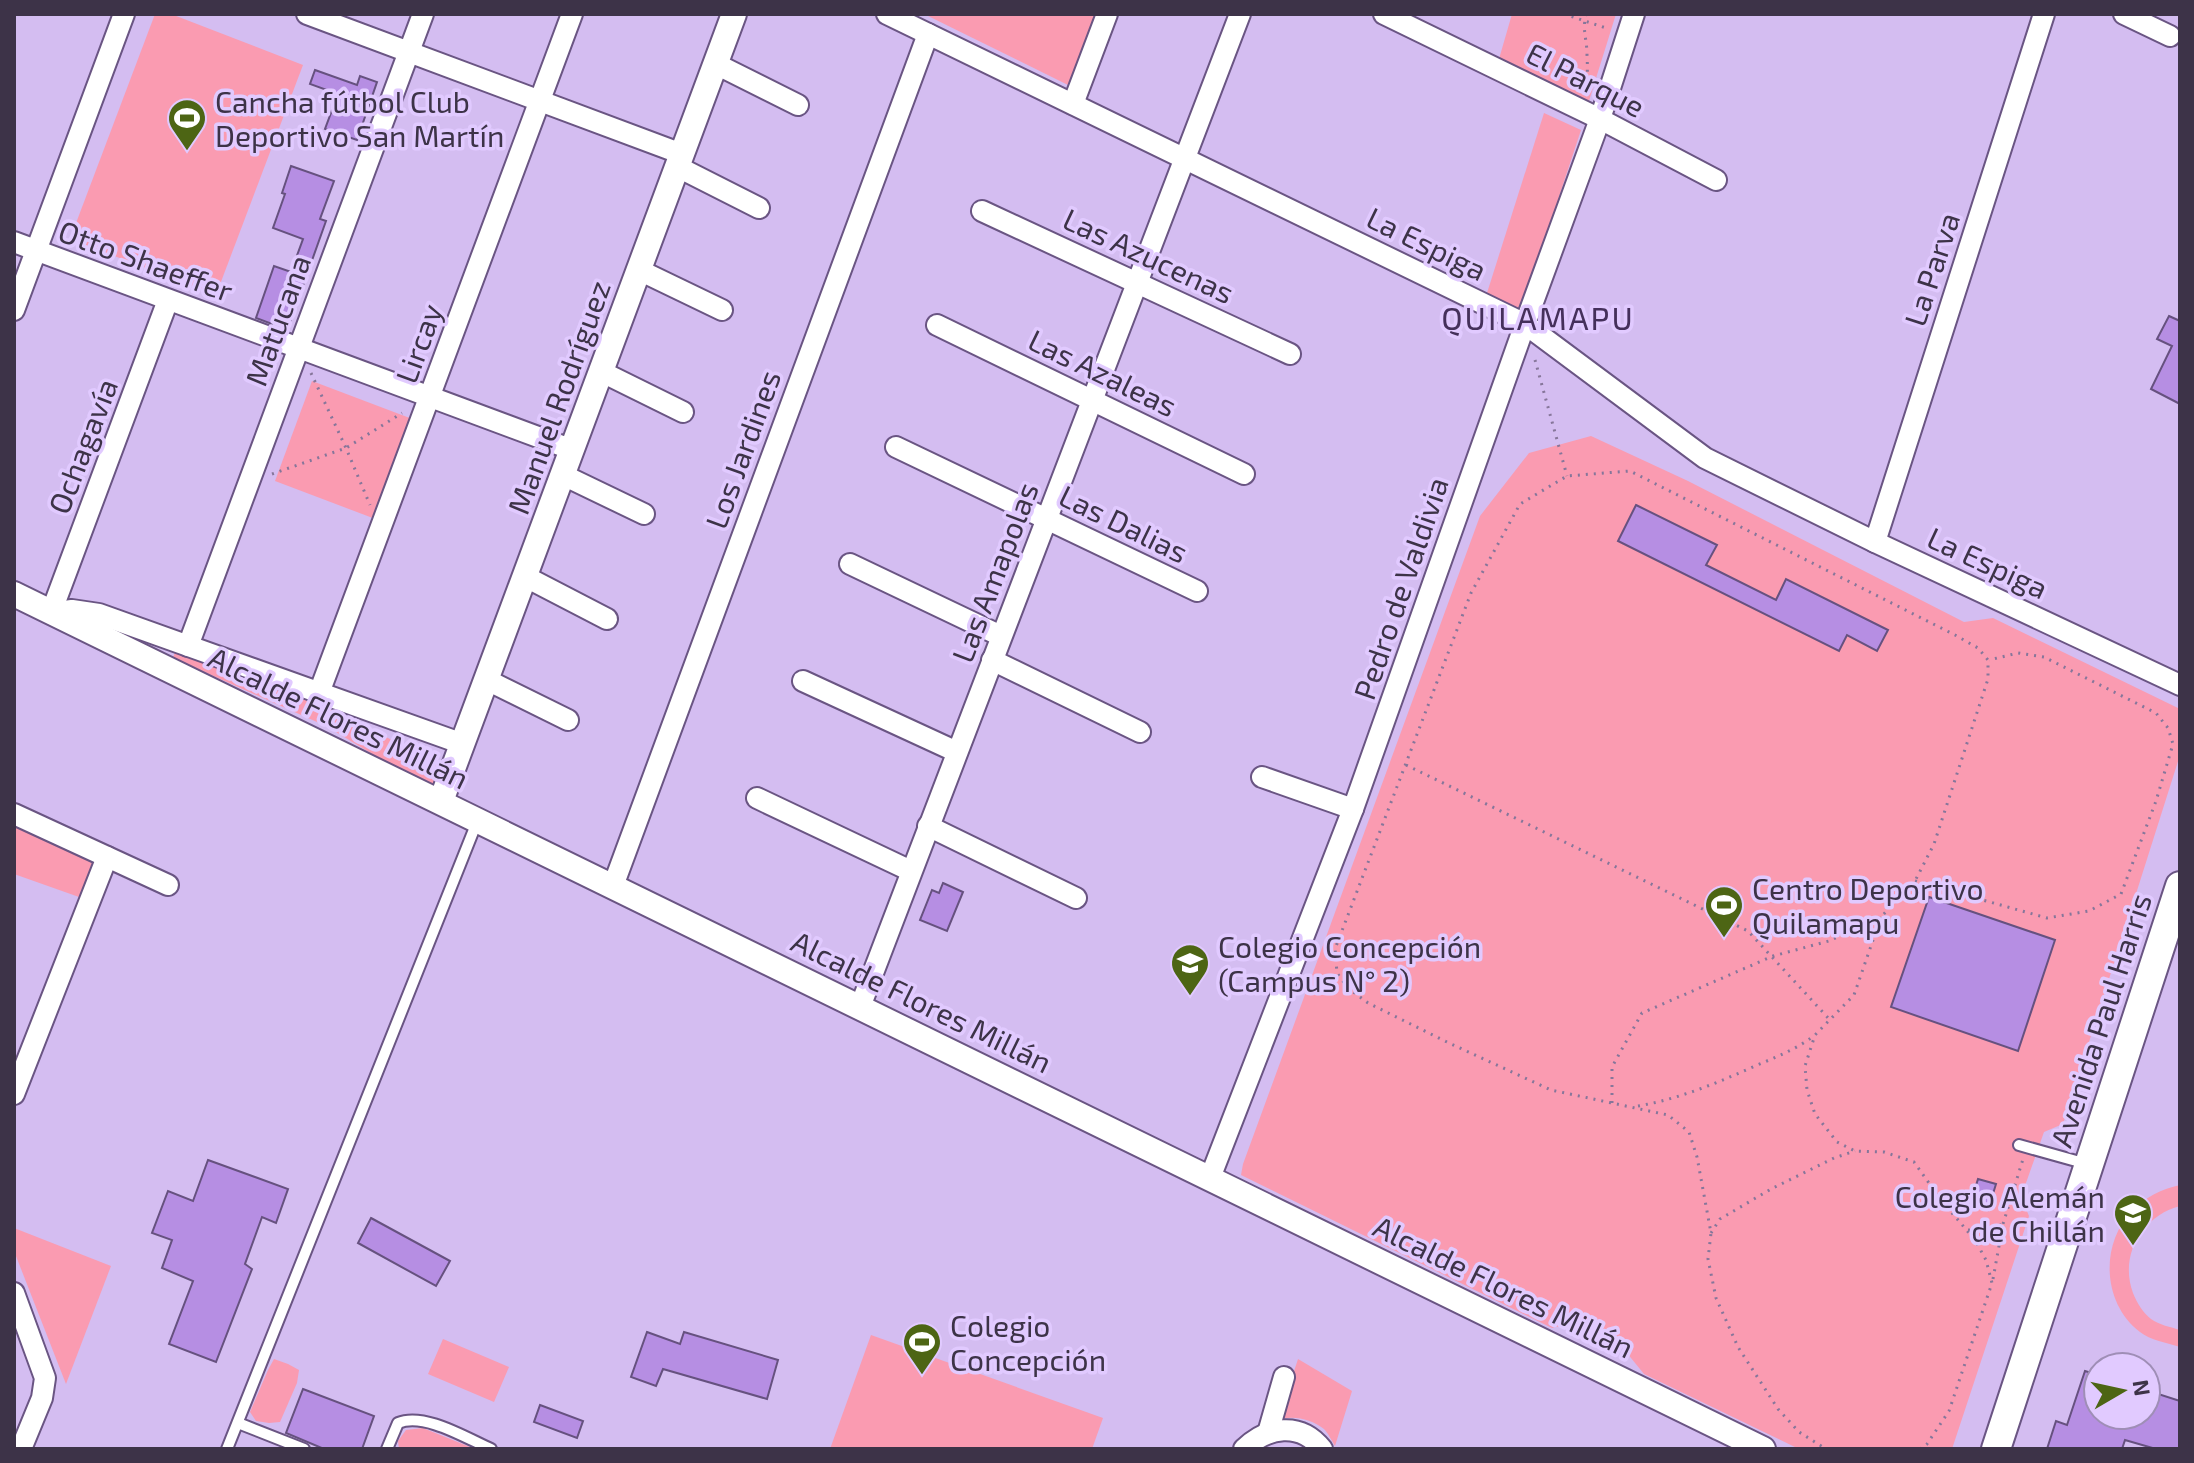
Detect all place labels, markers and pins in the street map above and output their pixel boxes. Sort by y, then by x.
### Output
place label: Cancha fútbol Club Deportivo San Martín [215,83,504,153]
sports icon: Cancha fútbol Club Deportivo San Martín [166,97,208,152]
place label: Centro Deportivo Quilamapu [1752,870,1984,940]
sports icon: Centro Deportivo Quilamapu [1703,884,1745,939]
place label: Colegio Concepción (Campus N° 2) [1218,928,1481,998]
school or university icon: Colegio Concepción (Campus N° 2) [1169,942,1211,997]
place label: Colegio Alemán de Chillán [1895,1178,2105,1248]
school or university icon: Colegio Alemán de Chillán [2112,1192,2154,1247]
place label: Colegio Concepción [950,1307,1106,1377]
sports icon: Colegio Concepción [901,1321,943,1376]

